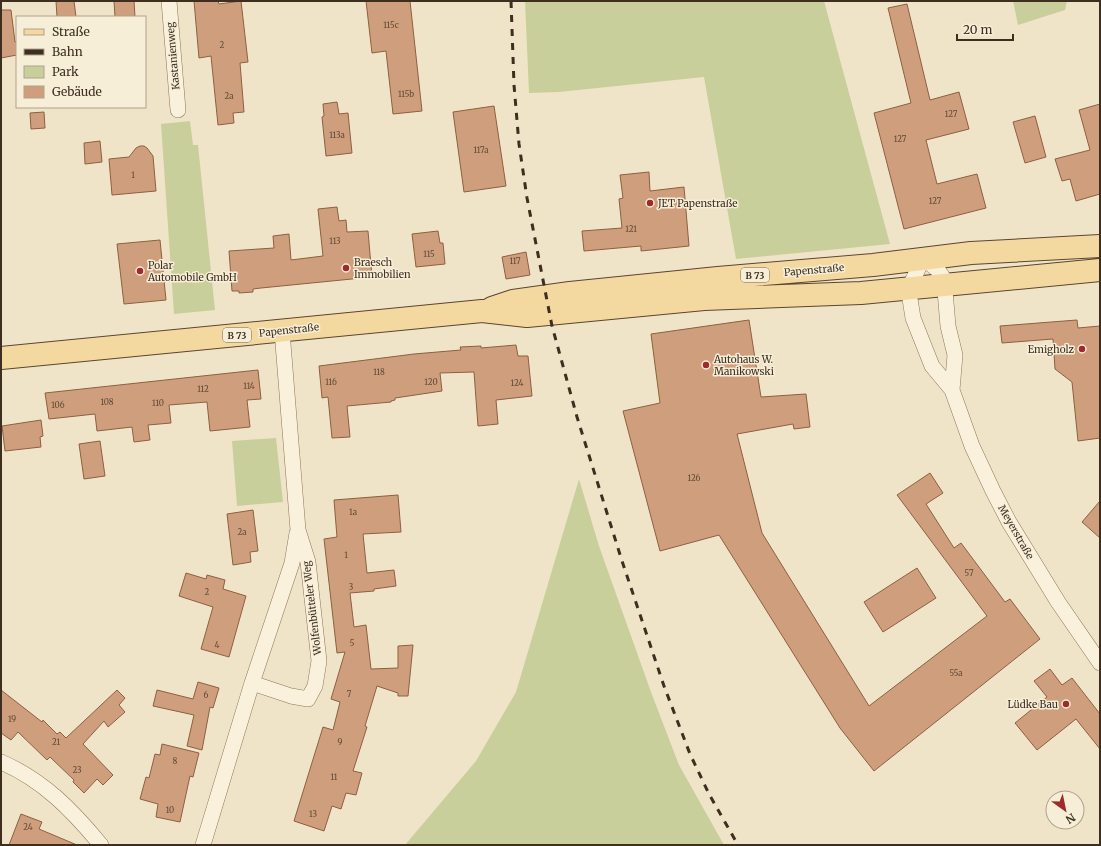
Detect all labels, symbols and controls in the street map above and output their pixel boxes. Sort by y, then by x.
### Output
legend [16,16,146,108]
scale bar [957,16,1013,42]
house number: 115c [383,20,399,30]
street label: Kastanienweg [164,22,182,90]
text: 20 m [963,22,992,37]
text: Straße [52,24,90,39]
house number: 2 [220,40,225,50]
text: Bahn [52,44,83,59]
text: Park [52,64,79,79]
text: Gebäude [52,84,102,99]
house number: 115b [398,89,414,99]
house number: 2a [224,91,234,101]
house number: 127 [945,109,958,119]
house number: 113a [329,130,346,140]
house number: 127 [894,134,907,144]
house number: 117a [473,145,489,155]
house number: 1 [131,170,135,180]
house number: 127 [929,196,942,206]
place label: JET Papenstraße [657,197,738,210]
marker: JET Papenstraße [645,198,655,208]
house number: 121 [625,224,637,234]
house number: 113 [329,236,341,246]
house number: 115 [423,249,435,259]
place label: Braesch Immobilien [354,256,411,281]
house number: 117 [509,256,521,266]
place label: Polar Automobile GmbH [147,259,237,284]
street label: Papenstraße [783,261,845,279]
marker: Braesch Immobilien [341,263,351,273]
marker: Polar Automobile GmbH [135,266,145,276]
road number: B 73 [741,268,769,282]
street label: Papenstraße [258,320,320,340]
road number: B 73 [223,328,251,342]
place label: Emigholz [1028,343,1075,356]
marker: Emigholz [1077,344,1087,354]
place label: Autohaus W. Manikowski [713,353,774,378]
marker: Autohaus W. Manikowski [701,360,711,370]
house number: 118 [373,367,385,377]
house number: 116 [325,377,337,387]
house number: 120 [424,377,438,387]
house number: 124 [511,378,524,388]
house number: 114 [243,381,255,391]
house number: 112 [197,384,209,394]
house number: 108 [100,397,114,407]
house number: 110 [152,398,164,408]
house number: 106 [51,400,65,410]
house number: 126 [688,473,701,483]
street label: Meyerstraße [995,502,1037,562]
house number: 1a [349,507,358,517]
house number: 2a [237,527,247,537]
house number: 1 [344,550,348,560]
street label: Wolfenbütteler Weg [300,560,324,657]
house number: 57 [965,568,974,578]
house number: 3 [349,582,354,592]
house number: 2 [205,587,210,597]
house number: 5 [350,638,355,648]
house number: 4 [215,640,220,650]
house number: 55a [949,668,963,678]
house number: 7 [347,689,352,699]
house number: 6 [204,690,209,700]
place label: Lüdke Bau [1007,698,1058,711]
marker: Lüdke Bau [1061,699,1071,709]
house number: 19 [8,714,16,724]
house number: 21 [52,737,60,747]
house number: 9 [338,737,343,747]
house number: 8 [173,756,178,766]
house number: 23 [72,765,82,775]
house number: 11 [331,772,338,782]
north arrow [1045,790,1085,830]
house number: 10 [166,805,174,815]
house number: 13 [309,809,317,819]
text: N [1063,810,1078,827]
house number: 24 [23,822,33,832]

